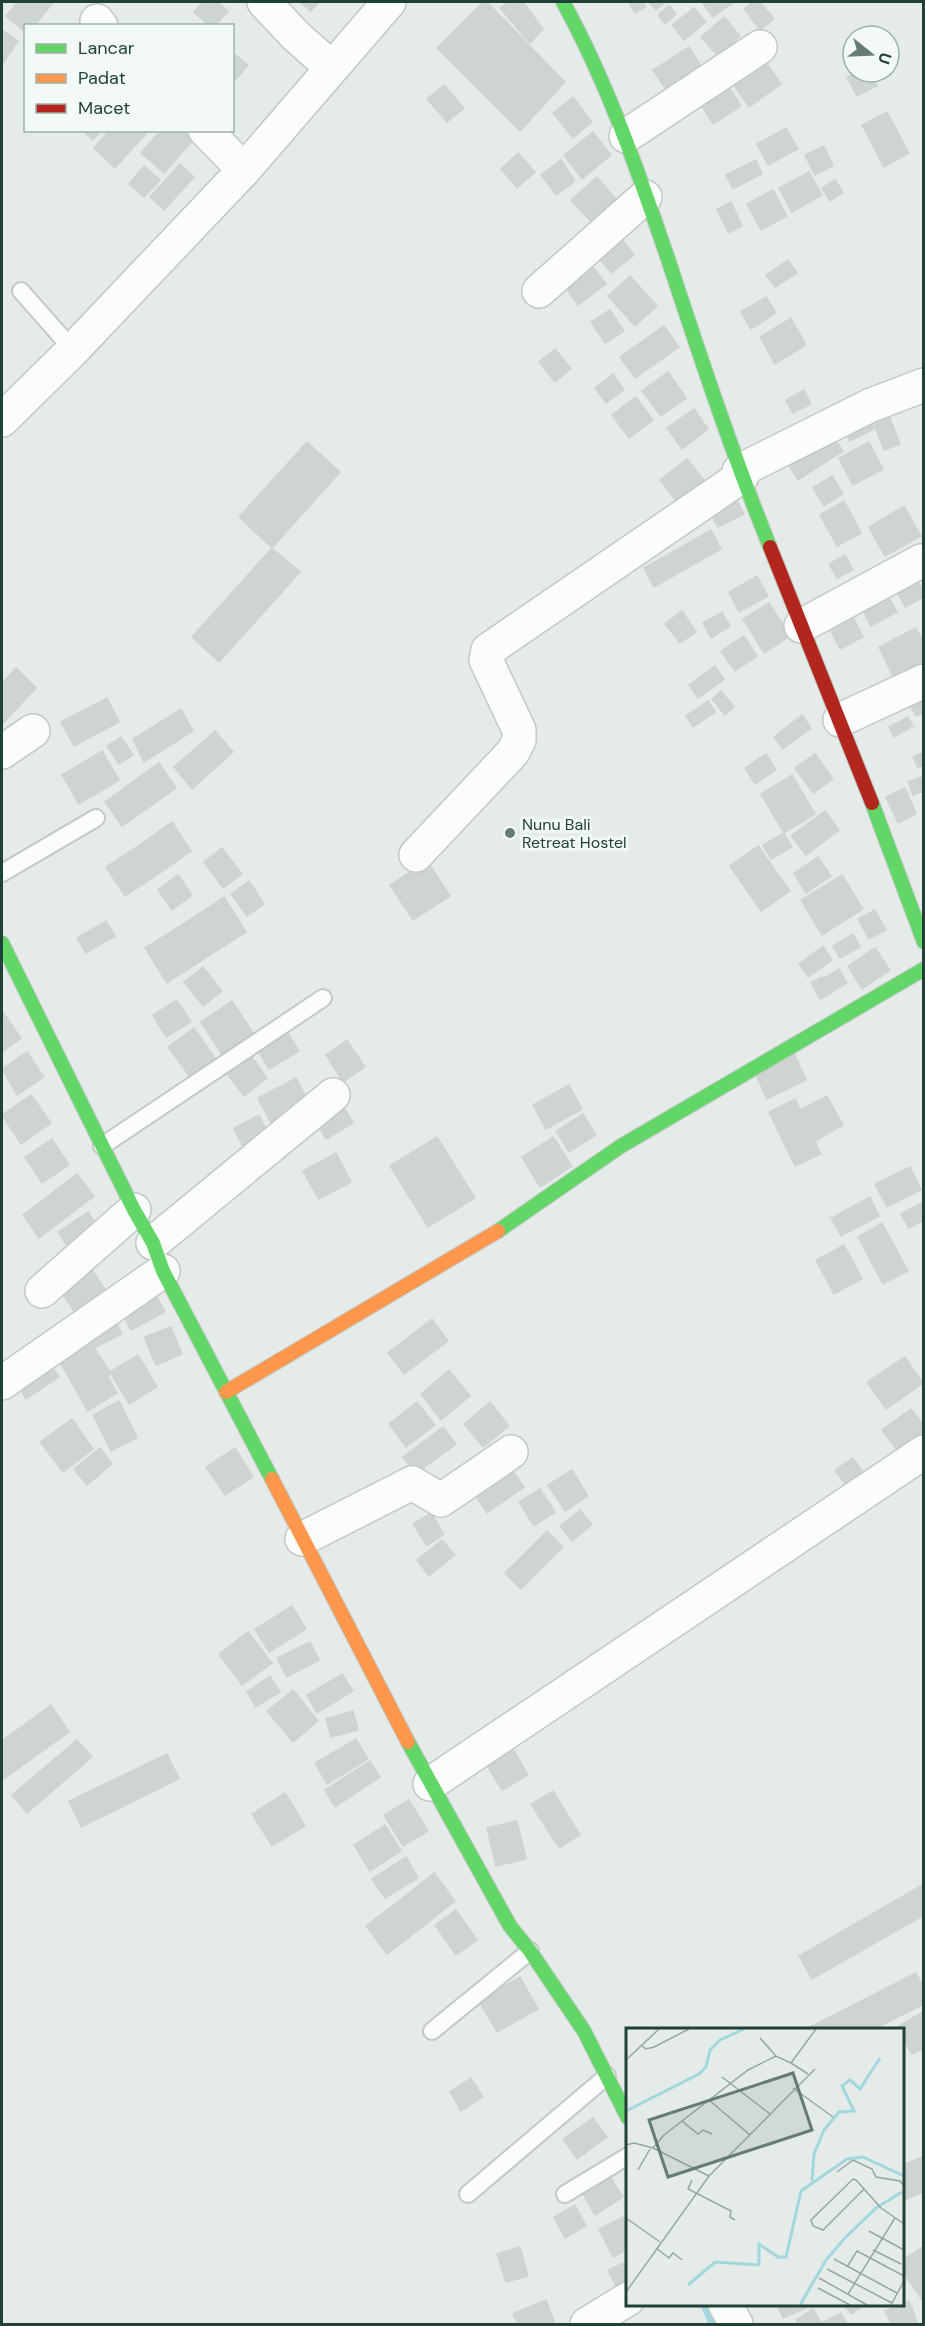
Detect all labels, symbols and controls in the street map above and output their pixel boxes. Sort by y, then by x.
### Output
legend [24,24,234,132]
north arrow [841,24,901,84]
text: Lancar [78,36,135,60]
text: U [873,50,896,67]
text: Padat [78,66,126,90]
text: Macet [78,96,130,120]
place label: Nunu Bali Retreat Hostel [522,814,627,853]
marker: Nunu Bali Retreat Hostel [503,826,517,840]
inset map [626,2028,904,2305]

